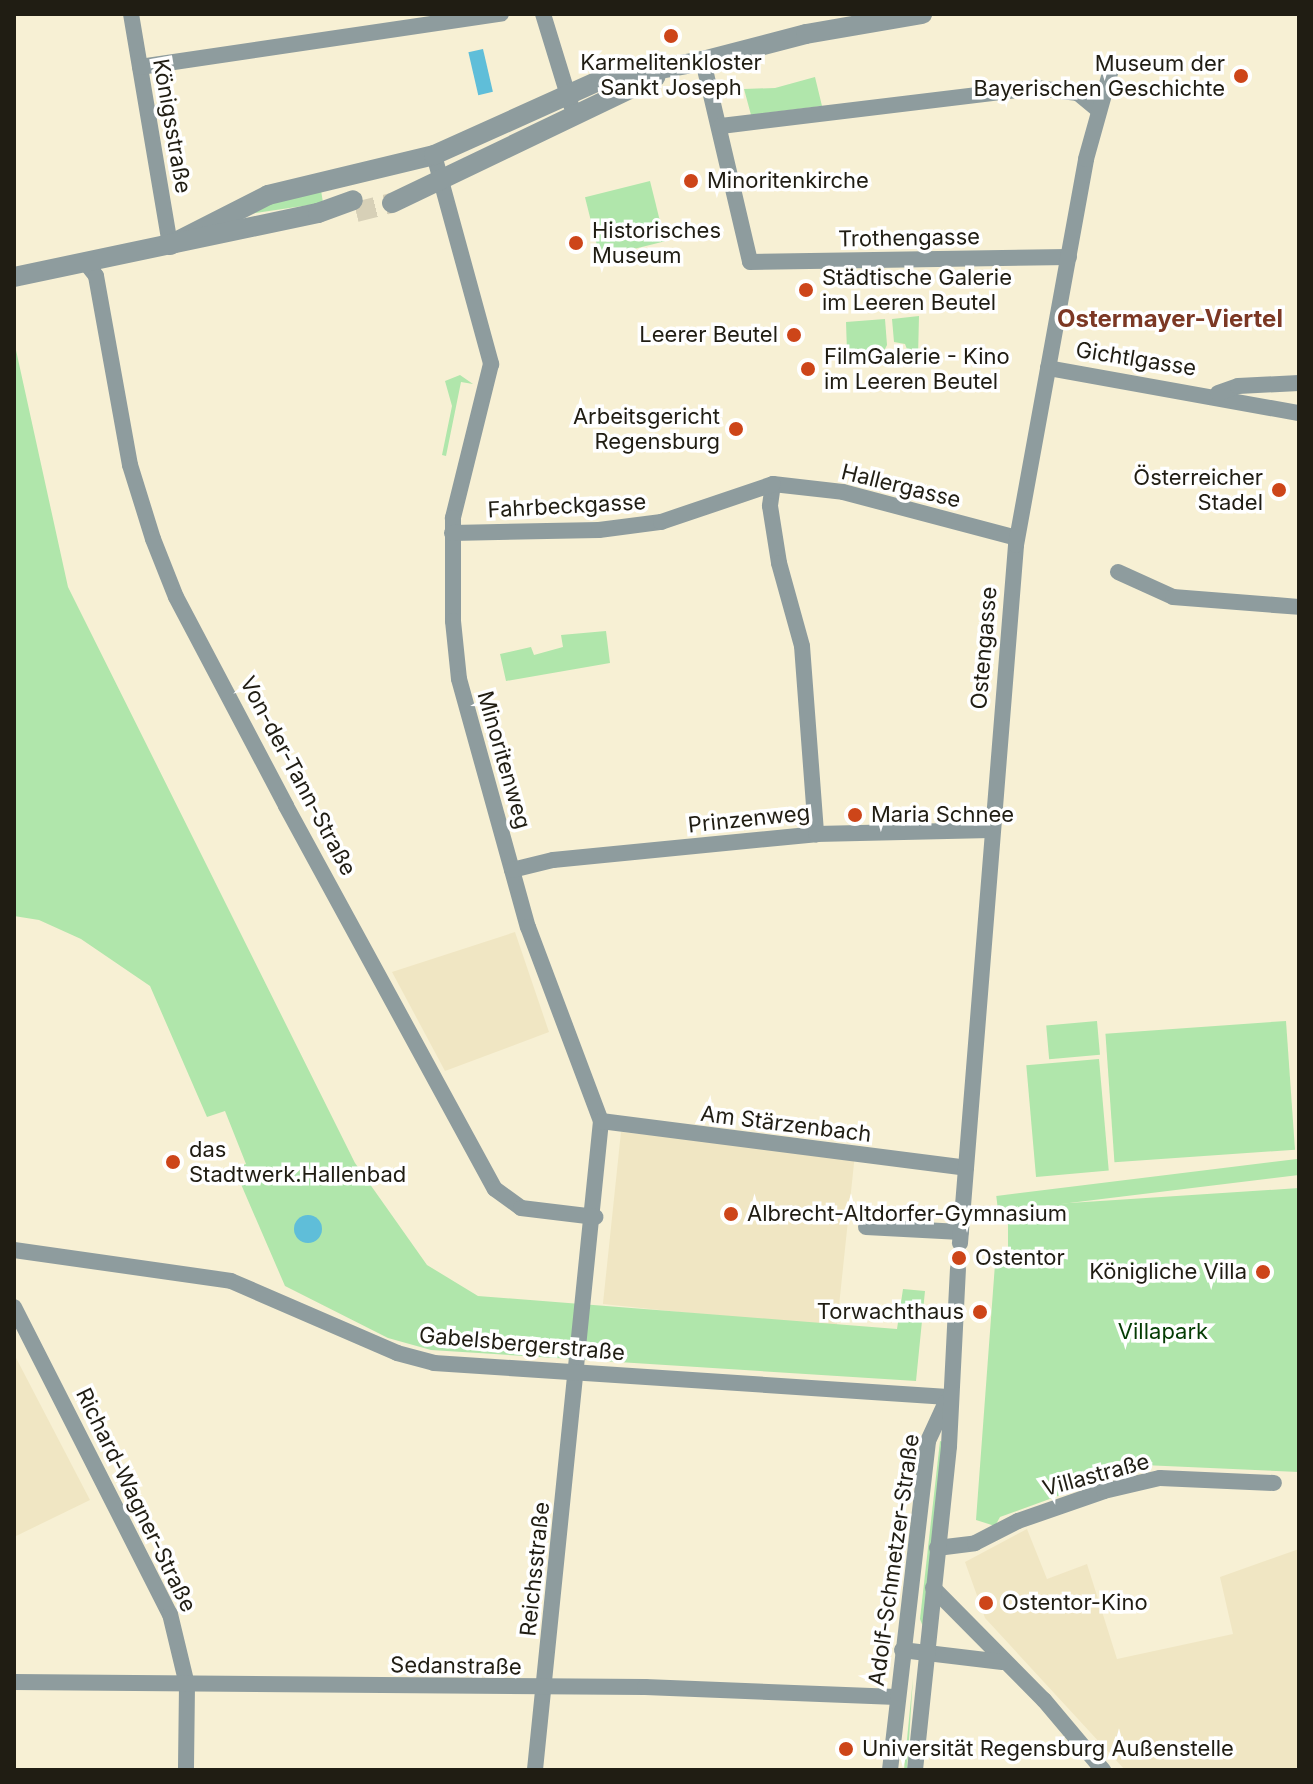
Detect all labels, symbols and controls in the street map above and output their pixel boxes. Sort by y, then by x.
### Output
marker: Karmelitenkloster Sankt Joseph [662,27,680,45]
place label: Karmelitenkloster Sankt Joseph [580,49,762,100]
place label: Museum der Bayerischen Geschichte [974,50,1225,102]
street label: Königsstraße [147,57,197,195]
marker: Museum der Bayerischen Geschichte [1232,67,1250,85]
place label: Minoritenkirche [707,168,869,194]
marker: Minoritenkirche [682,172,700,190]
place label: Historisches Museum [592,217,721,268]
street label: Trothengasse [838,224,980,252]
marker: Historisches Museum [567,234,585,252]
place label: Städtische Galerie im Leeren Beutel [822,264,1012,316]
marker: Städtische Galerie im Leeren Beutel [797,281,815,299]
district label: Ostermayer-Viertel [1057,305,1283,333]
place label: Leerer Beutel [639,322,778,348]
marker: Leerer Beutel [785,326,803,344]
street label: Gichtlgasse [1074,336,1198,382]
place label: FilmGalerie - Kino im Leeren Beutel [824,343,1010,394]
marker: FilmGalerie - Kino im Leeren Beutel [799,360,817,378]
place label: Arbeitsgericht Regensburg [573,403,720,454]
marker: Arbeitsgericht Regensburg [727,420,745,438]
street label: Hallergasse [839,458,963,514]
place label: Österreicher Stadel [1133,464,1263,516]
marker: Österreicher Stadel [1270,481,1288,499]
street label: Fahrbeckgasse [487,489,647,523]
street label: Ostengasse [965,586,1003,710]
street label: Von-der-Tann-Straße [234,672,362,880]
street label: Minoritenweg [472,688,536,832]
street label: Prinzenweg [687,799,811,839]
place label: Maria Schnee [871,802,1014,828]
marker: Maria Schnee [846,806,864,824]
street label: Am Stärzenbach [699,1100,873,1148]
place label: das Stadtwerk.Hallenbad [189,1136,406,1188]
marker: das Stadtwerk.Hallenbad [164,1153,182,1171]
place label: Albrecht-Altdorfer-Gymnasium [747,1201,1067,1227]
marker: Albrecht-Altdorfer-Gymnasium [722,1205,740,1223]
place label: Ostentor [975,1245,1065,1271]
marker: Ostentor [950,1249,968,1267]
place label: Königliche Villa [1089,1259,1247,1285]
marker: Königliche Villa [1254,1263,1272,1281]
place label: Torwachthaus [817,1299,964,1325]
marker: Torwachthaus [971,1303,989,1321]
park label: Villapark [1118,1319,1208,1345]
street label: Gabelsbergerstraße [418,1322,626,1366]
street label: Richard-Wagner-Straße [70,1384,202,1616]
street label: Adolf-Schmetzer-Straße [863,1432,925,1688]
street label: Villastraße [1040,1448,1152,1502]
street label: Reichsstraße [515,1500,555,1638]
place label: Ostentor-Kino [1002,1590,1148,1616]
marker: Ostentor-Kino [977,1594,995,1612]
street label: Sedanstraße [390,1652,522,1680]
place label: Universität Regensburg Außenstelle [862,1736,1234,1762]
marker: Universität Regensburg Außenstelle [837,1740,855,1758]

